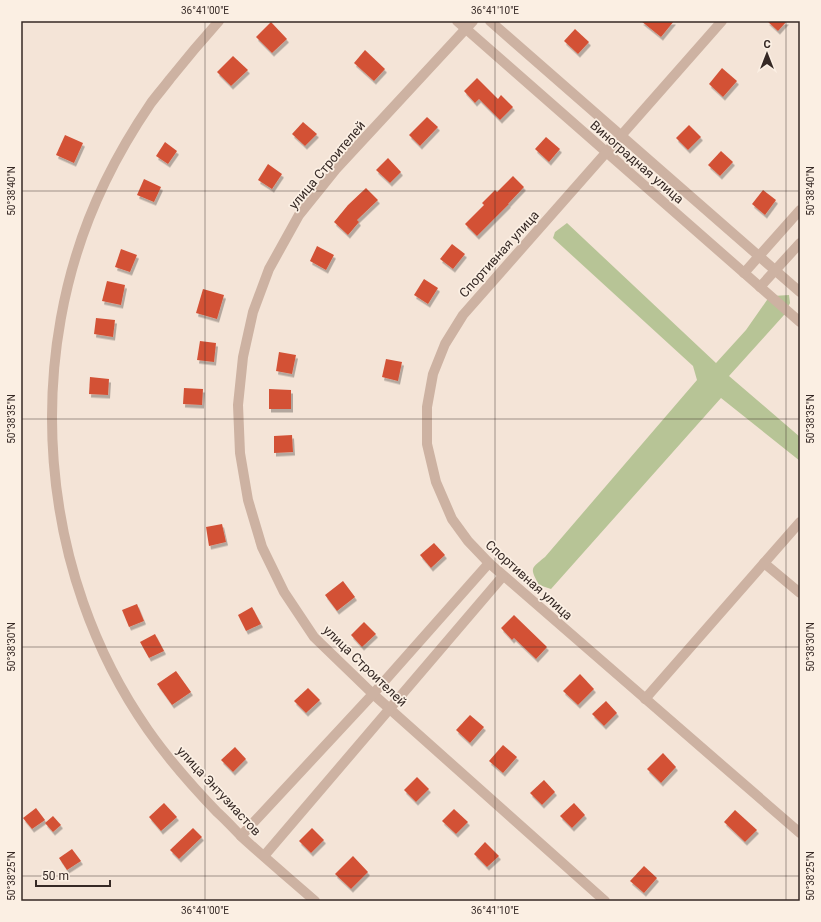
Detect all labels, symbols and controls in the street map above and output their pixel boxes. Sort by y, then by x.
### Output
text: 36°41'00"E [181,5,229,16]
text: 36°41'10"E [471,5,519,16]
north arrow [747,34,787,74]
text: С [763,38,771,51]
street label: Виноградная улица [587,117,687,207]
street label: улица Строителей [286,118,368,212]
text: 50°38'40"N [6,166,17,216]
text: 50°38'40"N [805,166,816,216]
street label: Спортивная улица [456,207,542,301]
text: 50°38'35"N [6,394,17,444]
text: 50°38'35"N [805,394,816,444]
street label: Спортивная улица [482,537,576,623]
text: 50°38'30"N [6,622,17,672]
street label: улица Строителей [320,622,410,710]
text: 50°38'30"N [805,622,816,672]
street label: улица Энтузиастов [174,743,264,839]
text: 50°38'25"N [6,851,17,901]
text: 50°38'25"N [805,851,816,901]
scale bar [36,862,110,888]
text: 50 m [42,869,69,883]
text: 36°41'00"E [181,905,229,916]
text: 36°41'10"E [471,905,519,916]

